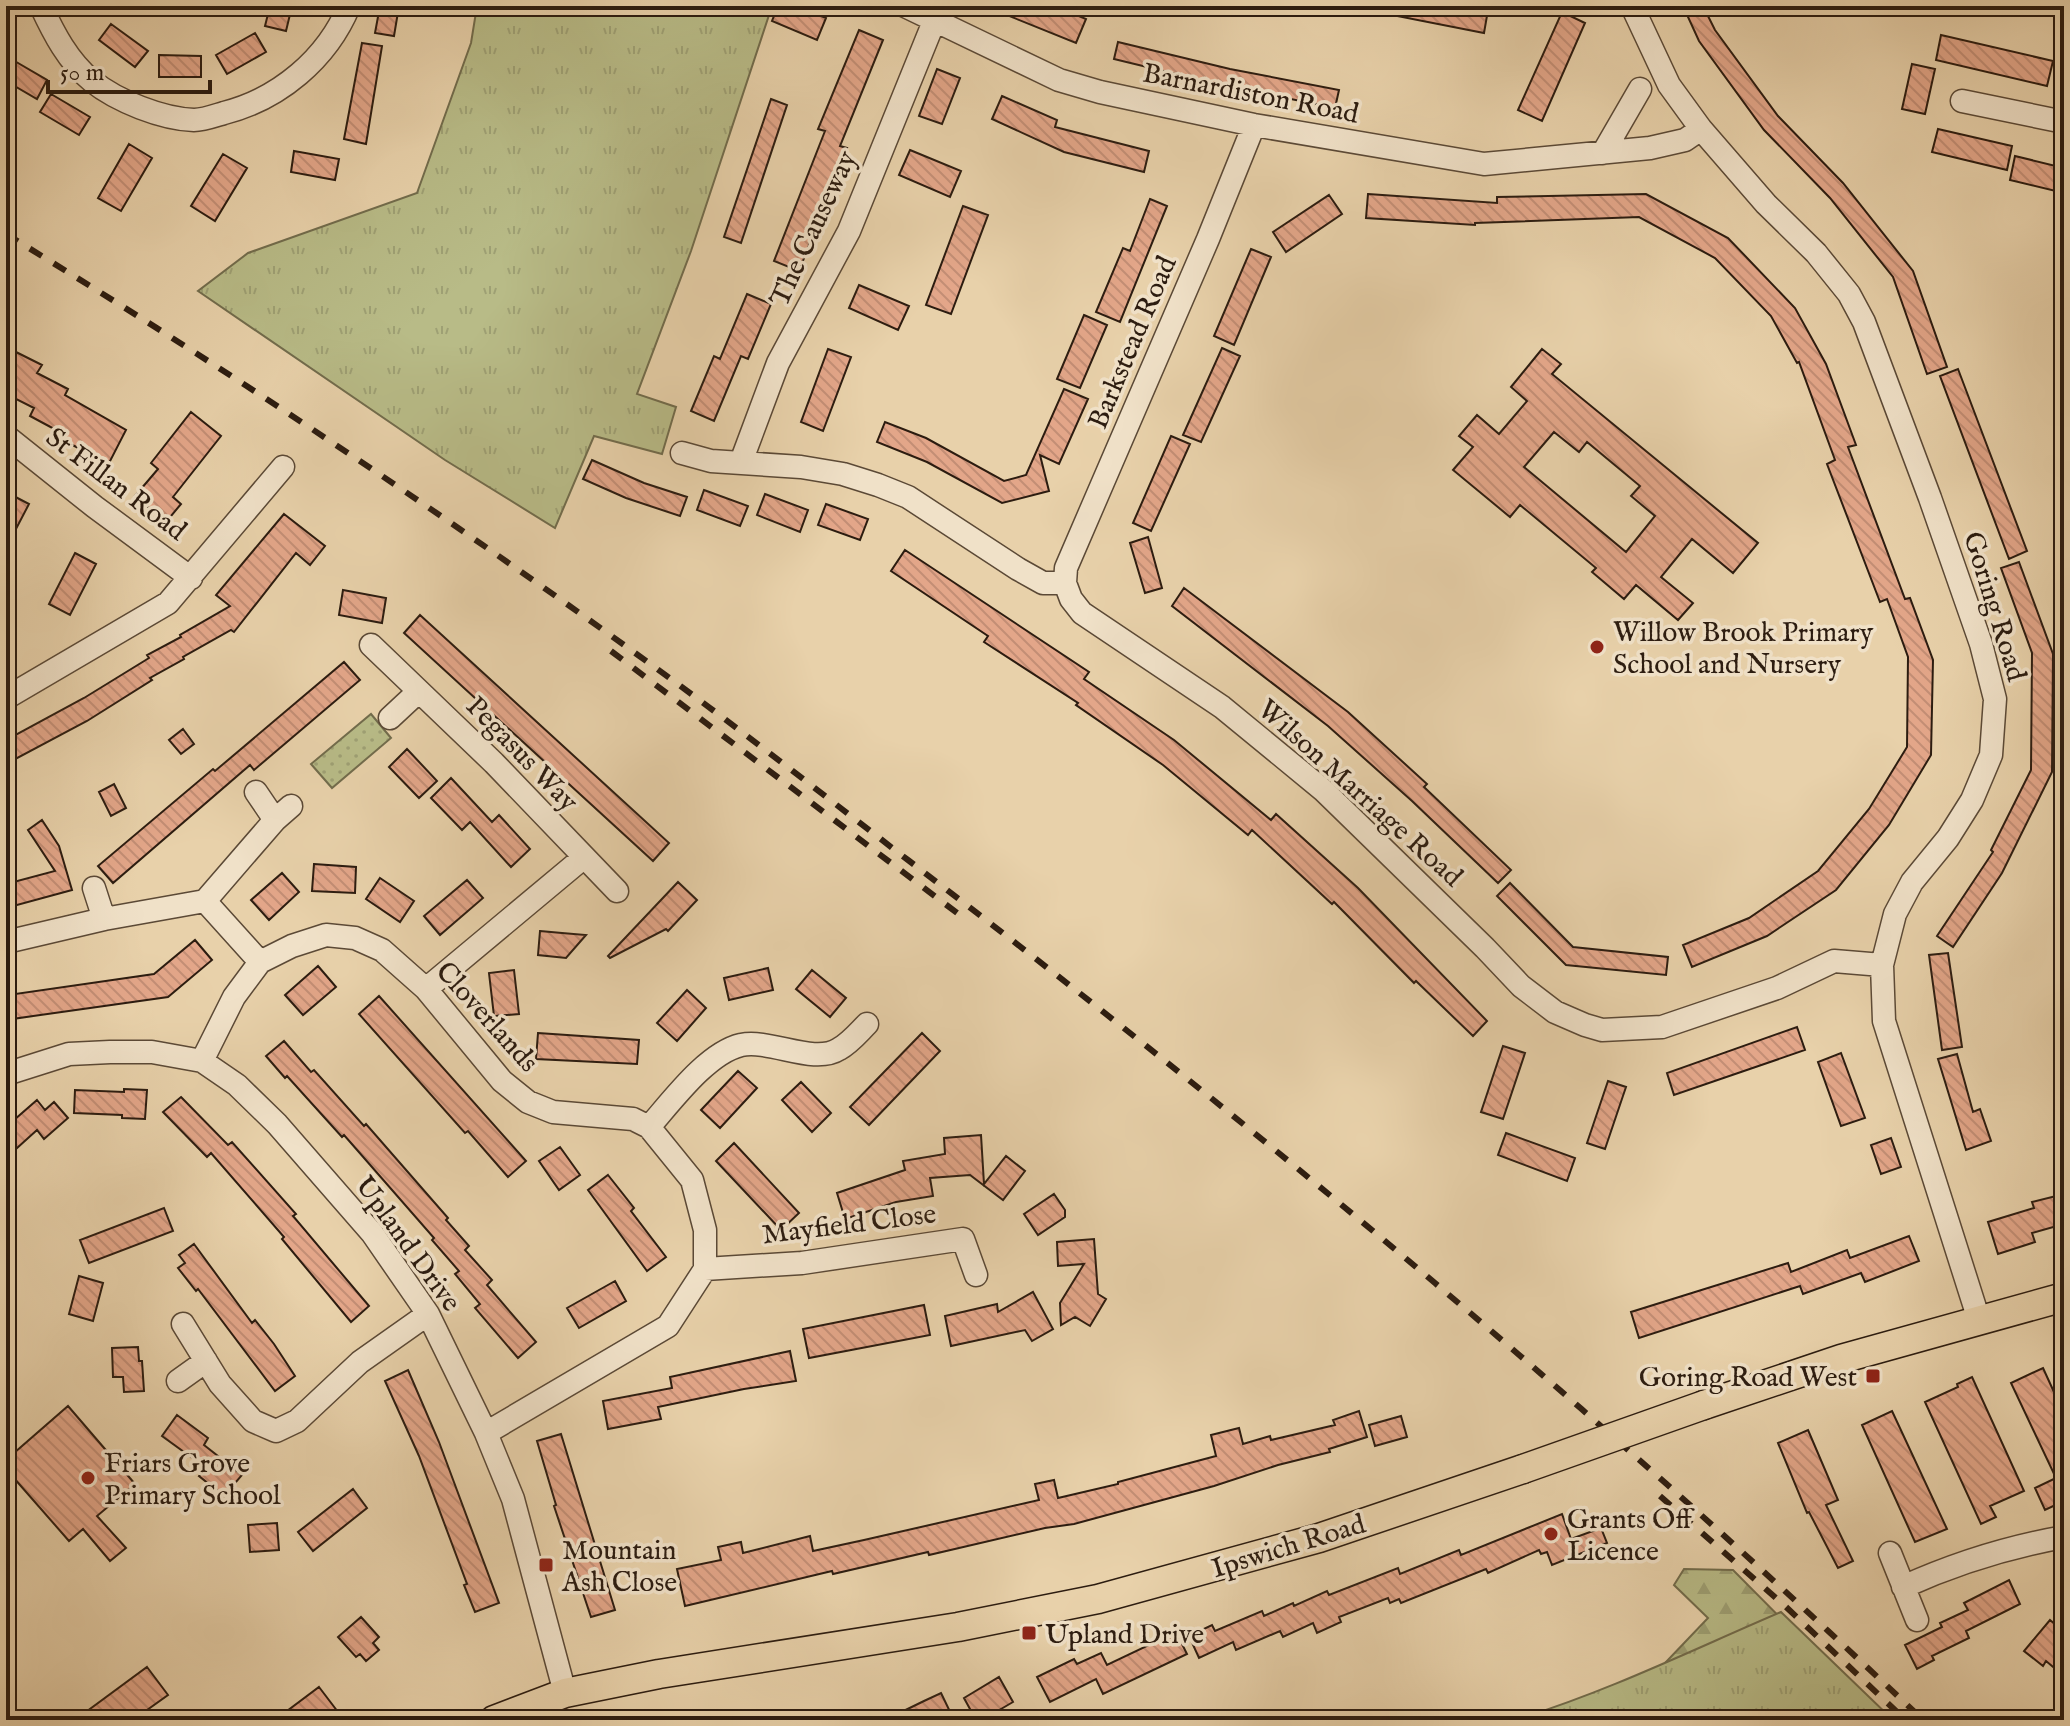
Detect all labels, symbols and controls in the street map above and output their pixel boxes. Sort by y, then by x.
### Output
scale bar [48,44,210,94]
street label: Barnardiston Road [1140,56,1362,133]
text: 50 m [60,58,104,89]
street label: The Causeway [763,146,866,312]
street label: Barkstead Road [1081,251,1185,435]
street label: St Fillan Road [38,421,193,549]
street label: Goring Road [1954,528,2033,686]
place label: Willow Brook Primary School and Nursery [1613,616,1874,683]
marker: Willow Brook Primary School and Nursery [1588,638,1606,656]
street label: Pegasus Way [458,690,585,820]
street label: Wilson Marriage Road [1250,693,1469,895]
street label: Cloverlands [427,955,545,1080]
street label: Upland Drive [346,1170,468,1319]
street label: Mayfield Close [760,1197,938,1254]
place label: Goring Road West [1639,1361,1857,1396]
marker: Goring Road West [1864,1367,1882,1385]
place label: Friars Grove Primary School [104,1447,281,1514]
marker: Friars Grove Primary School [79,1469,97,1487]
place label: Grants Off Licence [1567,1503,1695,1570]
street label: Ipswich Road [1208,1507,1370,1587]
marker: Grants Off Licence [1542,1525,1560,1543]
place label: Mountain Ash Close [561,1534,677,1601]
marker: Mountain Ash Close [537,1556,555,1574]
place label: Upland Drive [1045,1618,1204,1653]
marker: Upland Drive [1020,1624,1038,1642]

